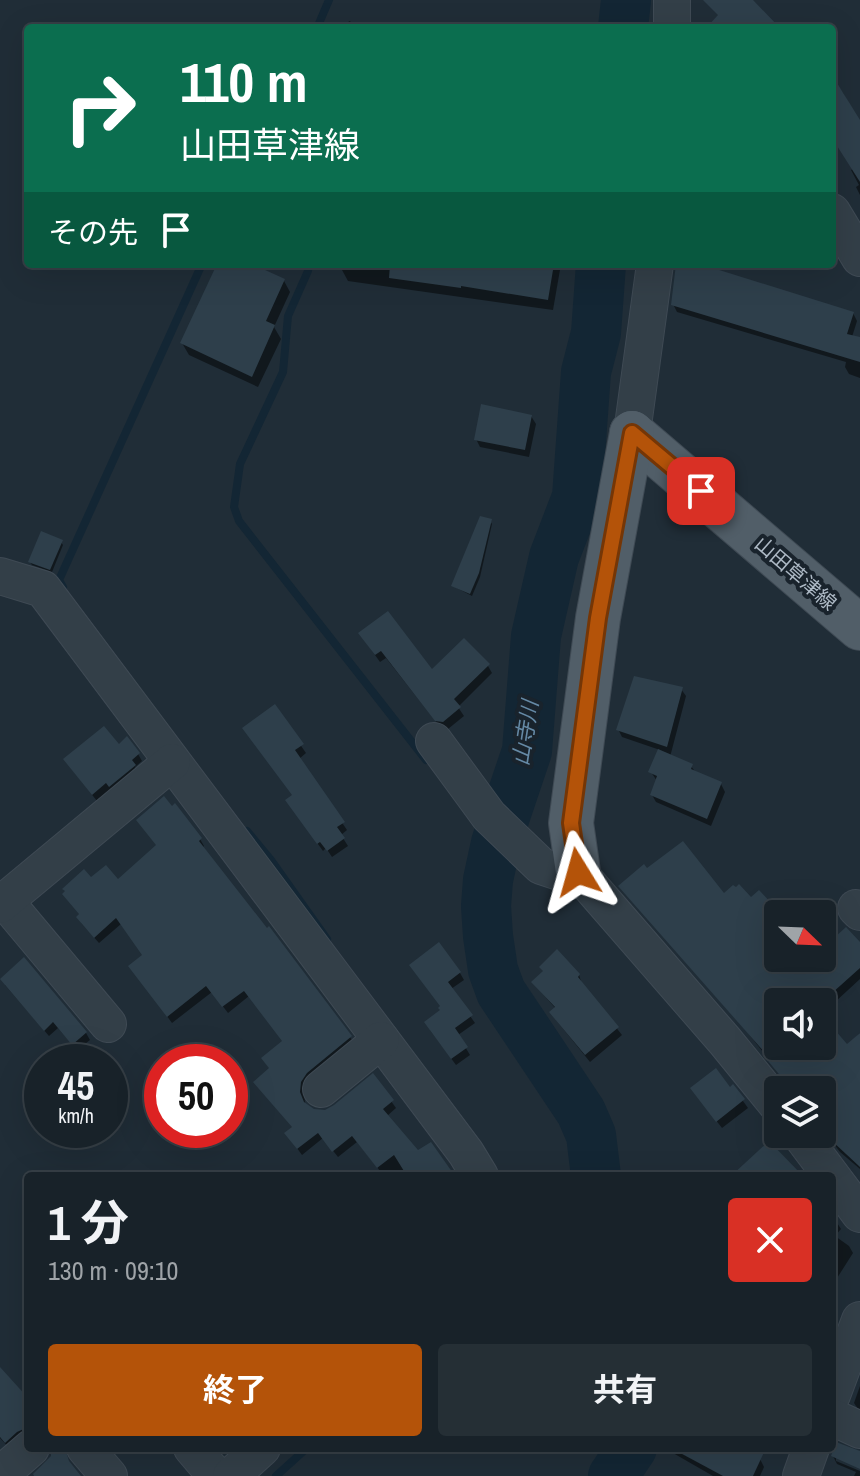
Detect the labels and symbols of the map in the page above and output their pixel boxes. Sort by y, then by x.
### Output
pin [667,457,735,525]
street label: 山田草津線 [749,530,843,616]
water label: 山寺川 [505,696,545,768]
position arrow [536,830,620,914]
north arrow [764,900,836,972]
speed limit sign: 50 [144,1044,248,1148]

